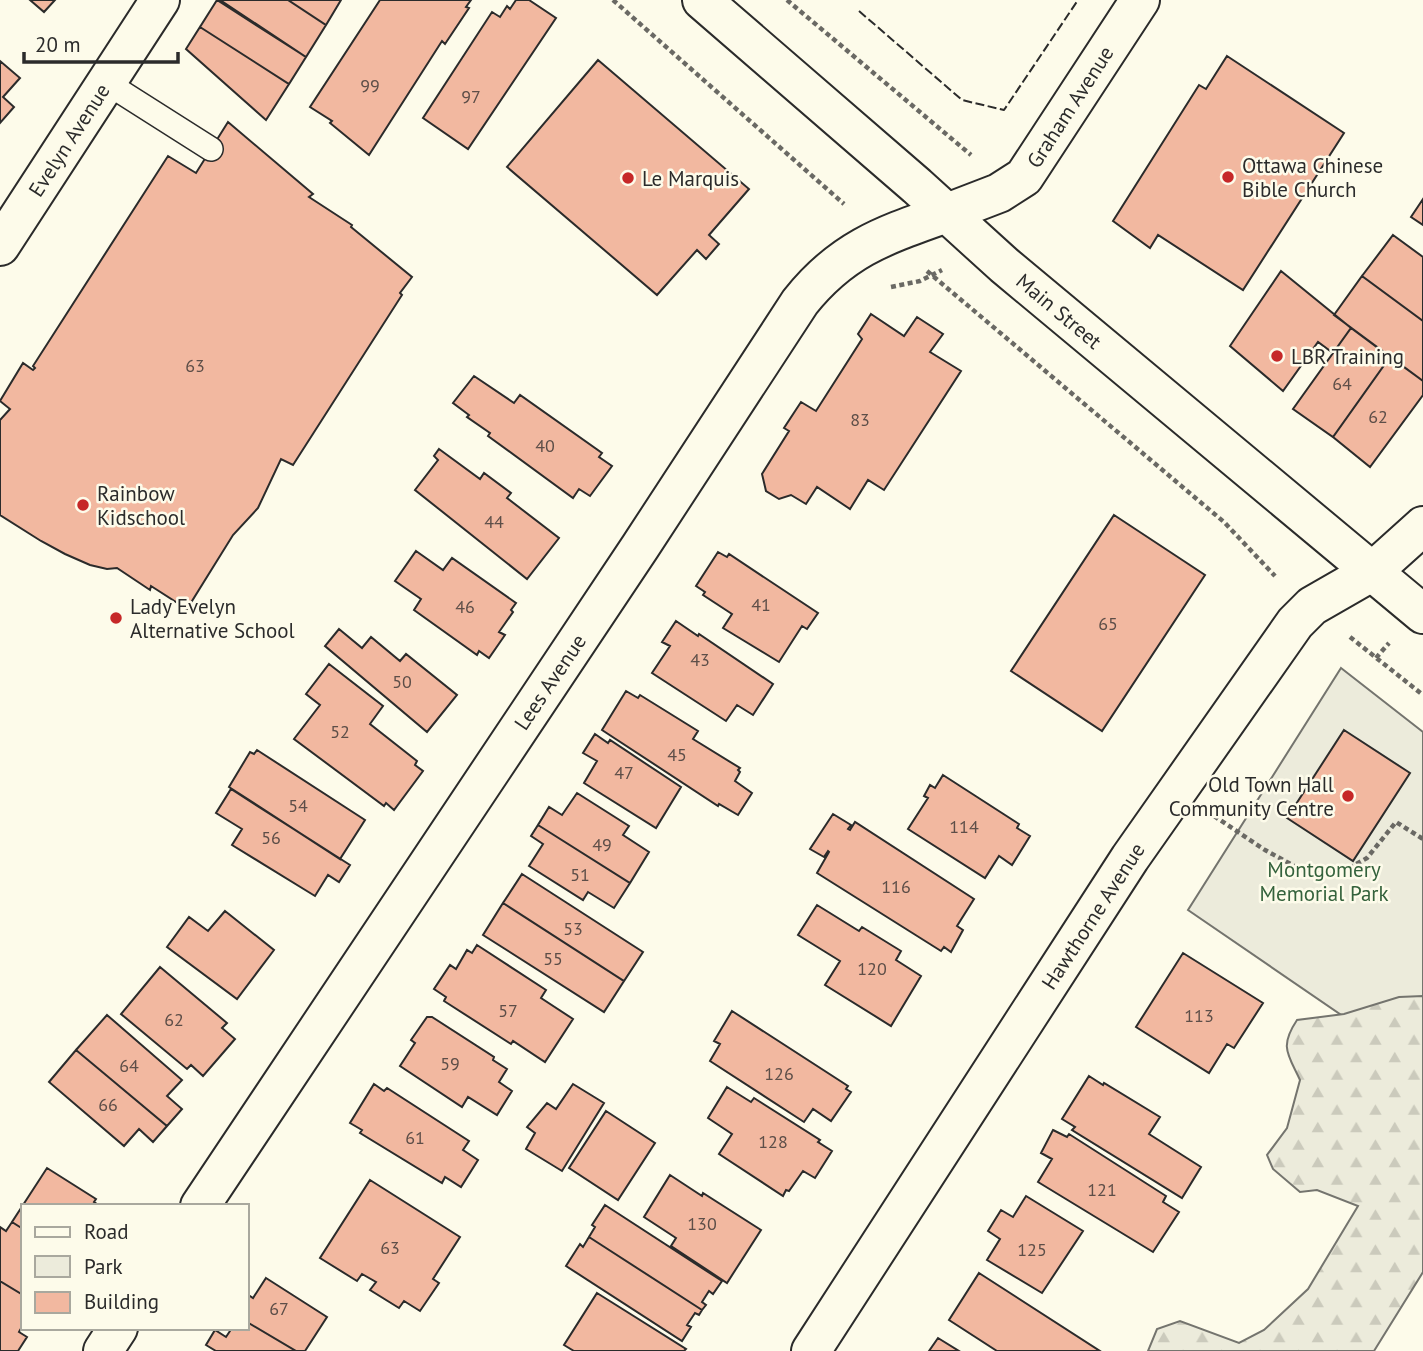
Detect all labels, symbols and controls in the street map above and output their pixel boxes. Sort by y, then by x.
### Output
scale bar [24,21,178,65]
text: 20 m [35,31,81,58]
street label: Graham Avenue [1021,41,1119,173]
house number: 99 [360,74,380,97]
street label: Evelyn Avenue [22,78,116,202]
house number: 97 [461,85,481,108]
place label: Ottawa Chinese Bible Church [1242,152,1383,203]
place label: Le Marquis [642,165,739,192]
marker: Ottawa Chinese Bible Church [1220,169,1236,185]
marker: Le Marquis [620,170,636,186]
street label: Main Street [1011,267,1107,355]
place label: LBR Training [1291,343,1404,370]
marker: LBR Training [1269,348,1285,364]
house number: 63 [185,354,205,377]
house number: 64 [1332,372,1352,395]
house number: 62 [1368,405,1388,428]
house number: 83 [850,408,870,431]
house number: 40 [535,434,555,457]
place label: Rainbow Kidschool [97,480,185,531]
marker: Rainbow Kidschool [75,497,91,513]
house number: 44 [484,510,504,533]
place label: Lady Evelyn Alternative School [130,593,295,644]
house number: 41 [751,593,771,616]
house number: 46 [455,595,475,618]
marker: Lady Evelyn Alternative School [108,610,124,626]
house number: 65 [1098,612,1118,635]
street label: Lees Avenue [508,629,592,735]
house number: 43 [690,648,710,671]
house number: 50 [392,670,412,693]
house number: 52 [330,720,350,743]
house number: 45 [667,743,687,766]
house number: 47 [614,761,634,784]
place label: Old Town Hall Community Centre [1169,771,1334,822]
marker: Old Town Hall Community Centre [1340,788,1356,804]
house number: 54 [288,794,308,817]
house number: 114 [949,815,979,838]
house number: 56 [261,826,281,849]
house number: 49 [592,833,612,856]
street label: Hawthorne Avenue [1035,838,1151,994]
park label: Montgomery Memorial Park [1259,856,1389,907]
house number: 51 [570,863,590,886]
house number: 116 [881,875,911,898]
house number: 53 [563,917,583,940]
house number: 55 [543,947,563,970]
house number: 120 [857,957,887,980]
house number: 57 [498,999,518,1022]
house number: 113 [1184,1004,1214,1027]
house number: 62 [164,1008,184,1031]
house number: 59 [440,1052,460,1075]
house number: 64 [119,1054,139,1077]
house number: 126 [764,1062,794,1085]
house number: 66 [98,1093,118,1116]
house number: 61 [405,1126,425,1149]
house number: 128 [758,1130,788,1153]
house number: 121 [1087,1178,1117,1201]
legend [21,1204,248,1330]
house number: 130 [687,1212,717,1235]
text: Road [84,1218,128,1245]
house number: 63 [380,1236,400,1259]
house number: 125 [1017,1238,1047,1261]
text: Park [84,1253,123,1280]
text: Building [84,1288,159,1315]
house number: 67 [269,1297,289,1320]

